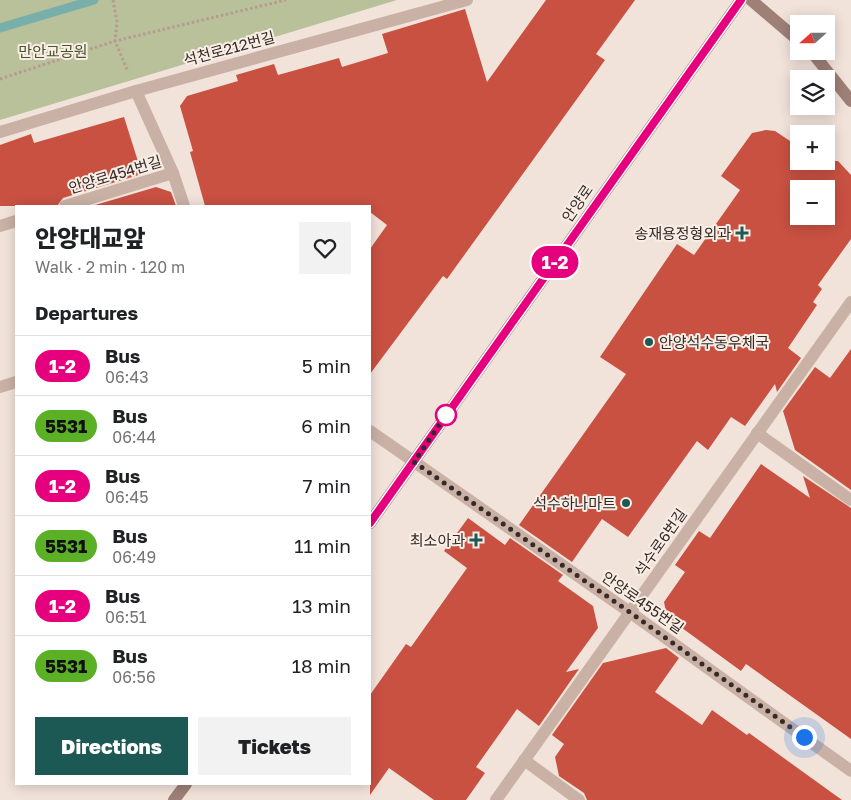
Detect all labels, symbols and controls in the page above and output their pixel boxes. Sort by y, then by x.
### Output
north arrow [790,15,835,60]
map controls [790,15,835,225]
street label: 석천로212번길 [181,27,277,69]
park label: 만안교공원 [18,42,88,60]
button: layers [790,70,835,115]
button: + [790,125,835,170]
street label: 안양로454번길 [66,151,164,197]
button: − [790,180,835,225]
street label: 안양로 [558,181,596,225]
button: heart [299,222,351,274]
text: 안양대교앞 [35,223,145,252]
place label: 송재용정형외과 [634,224,731,242]
marker: 송재용정형외과 [735,226,749,240]
line badge: 1-2 [526,246,584,278]
text: 1-2 [541,251,569,273]
text: Walk · 2 min · 120 m [35,257,185,277]
text: Departures [35,301,138,324]
place label: 안양석수동우체국 [659,333,769,351]
marker: 안양석수동우체국 [643,336,655,348]
text: Bus [105,344,140,367]
text: 5 min [302,354,351,377]
text: 1-2 [49,355,76,377]
text: 06:43 [105,367,149,387]
text: Bus [112,404,148,427]
unlabelled marker [435,404,457,426]
text: 6 min [301,414,351,437]
text: 5531 [45,415,87,437]
text: 06:44 [112,427,156,447]
text: Bus [105,464,140,487]
text: 7 min [303,474,351,497]
text: 1-2 [49,475,76,497]
text: 06:45 [105,487,148,507]
place label: 석수하나마트 [533,494,616,512]
marker: 석수하나마트 [620,497,632,509]
street label: 석수로6번길 [630,505,690,579]
text: Bus [112,524,148,547]
place label: 최소아과 [410,531,465,549]
marker: 최소아과 [469,533,483,547]
text: 11 min [294,534,351,557]
text: 5531 [45,535,87,557]
text: 06:49 [112,547,156,567]
street label: 안양로455번길 [599,567,687,637]
text: Bus [105,584,140,607]
text: 13 min [292,594,351,617]
text: 1-2 [49,595,76,617]
text: 06:51 [105,607,146,627]
text: Bus [112,644,148,667]
text: 18 min [292,654,351,677]
text: 5531 [45,655,87,677]
text: 06:56 [112,667,156,687]
button: Directions [35,717,188,775]
button: Tickets [198,717,351,775]
your location [792,725,817,750]

